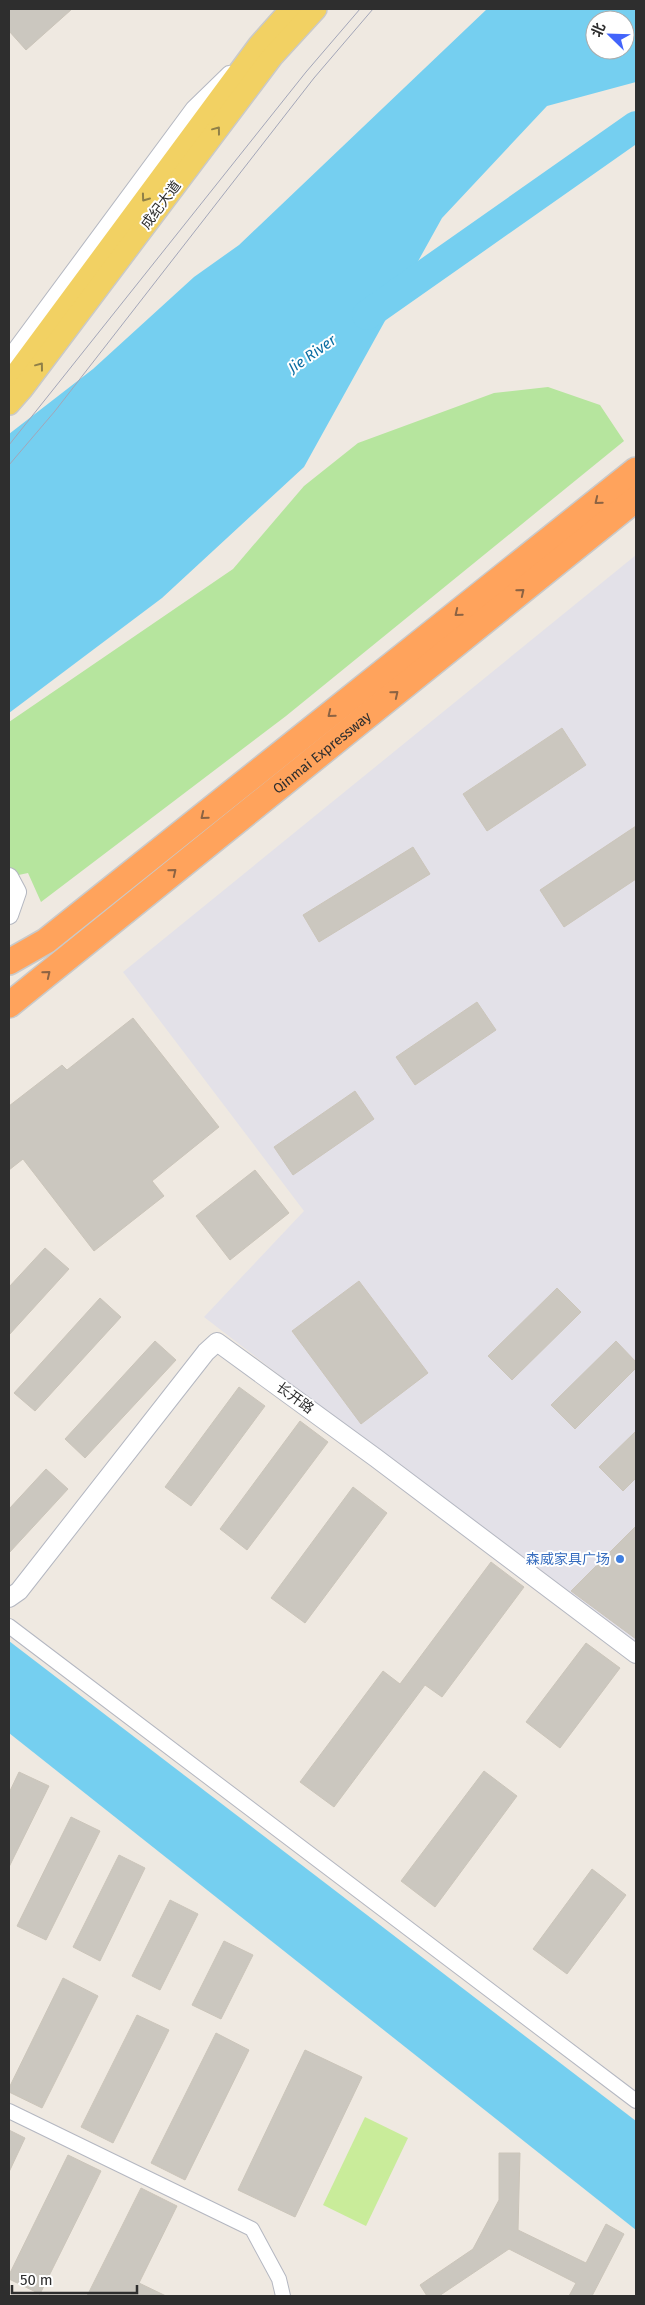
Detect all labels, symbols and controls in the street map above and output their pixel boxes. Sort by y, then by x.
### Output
north arrow [585,10,635,60]
text: 北 [588,20,609,40]
one-way arrow [211,126,220,136]
street label: 成纪大道 [137,178,185,232]
one-way arrow [142,192,151,202]
water label: Jie River [284,330,340,377]
one-way arrow [34,362,43,372]
one-way arrow [595,495,604,503]
one-way arrow [516,588,525,597]
one-way arrow [454,607,463,616]
one-way arrow [389,691,398,699]
street label: Qinmai Expressway [269,708,375,797]
one-way arrow [327,709,336,718]
one-way arrow [200,810,209,819]
one-way arrow [167,870,176,878]
one-way arrow [41,972,50,980]
street label: 长开路 [273,1379,317,1417]
place label: 森威家具广场 [526,1551,610,1568]
marker: 森威家具广场 [614,1553,626,1565]
scale bar [12,2262,138,2294]
text: 50 m [20,2271,53,2289]

